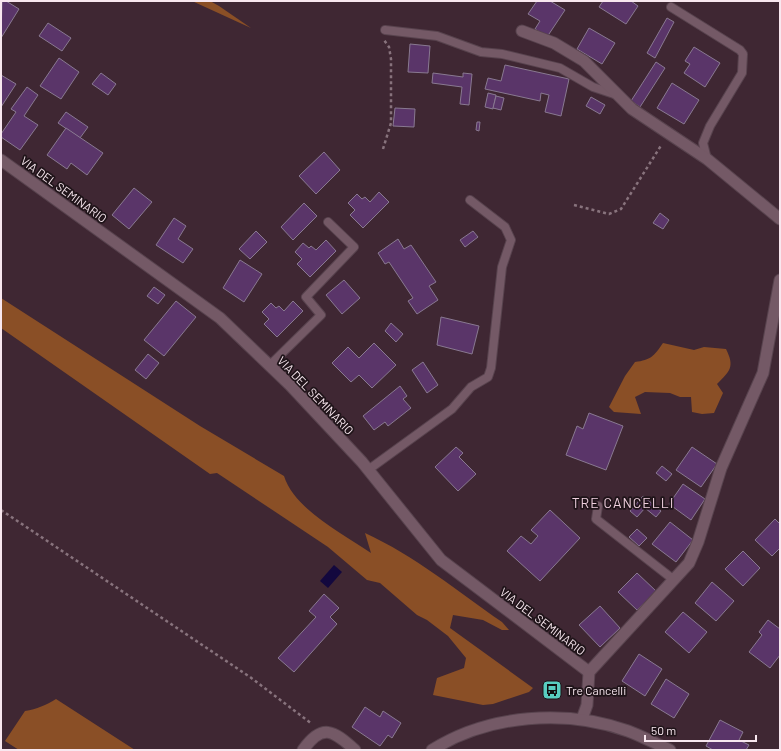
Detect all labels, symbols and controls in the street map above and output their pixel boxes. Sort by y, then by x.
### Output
street label: VIA DEL SEMINARIO [18,153,110,225]
street label: VIA DEL SEMINARIO [275,353,357,437]
district label: TRE CANCELLI [572,494,674,511]
street label: VIA DEL SEMINARIO [498,584,588,658]
bus stop icon: Tre Cancelli [541,679,563,701]
place label: Tre Cancelli [566,683,626,697]
scale bar [645,717,756,743]
text: 50 m [651,723,676,737]

